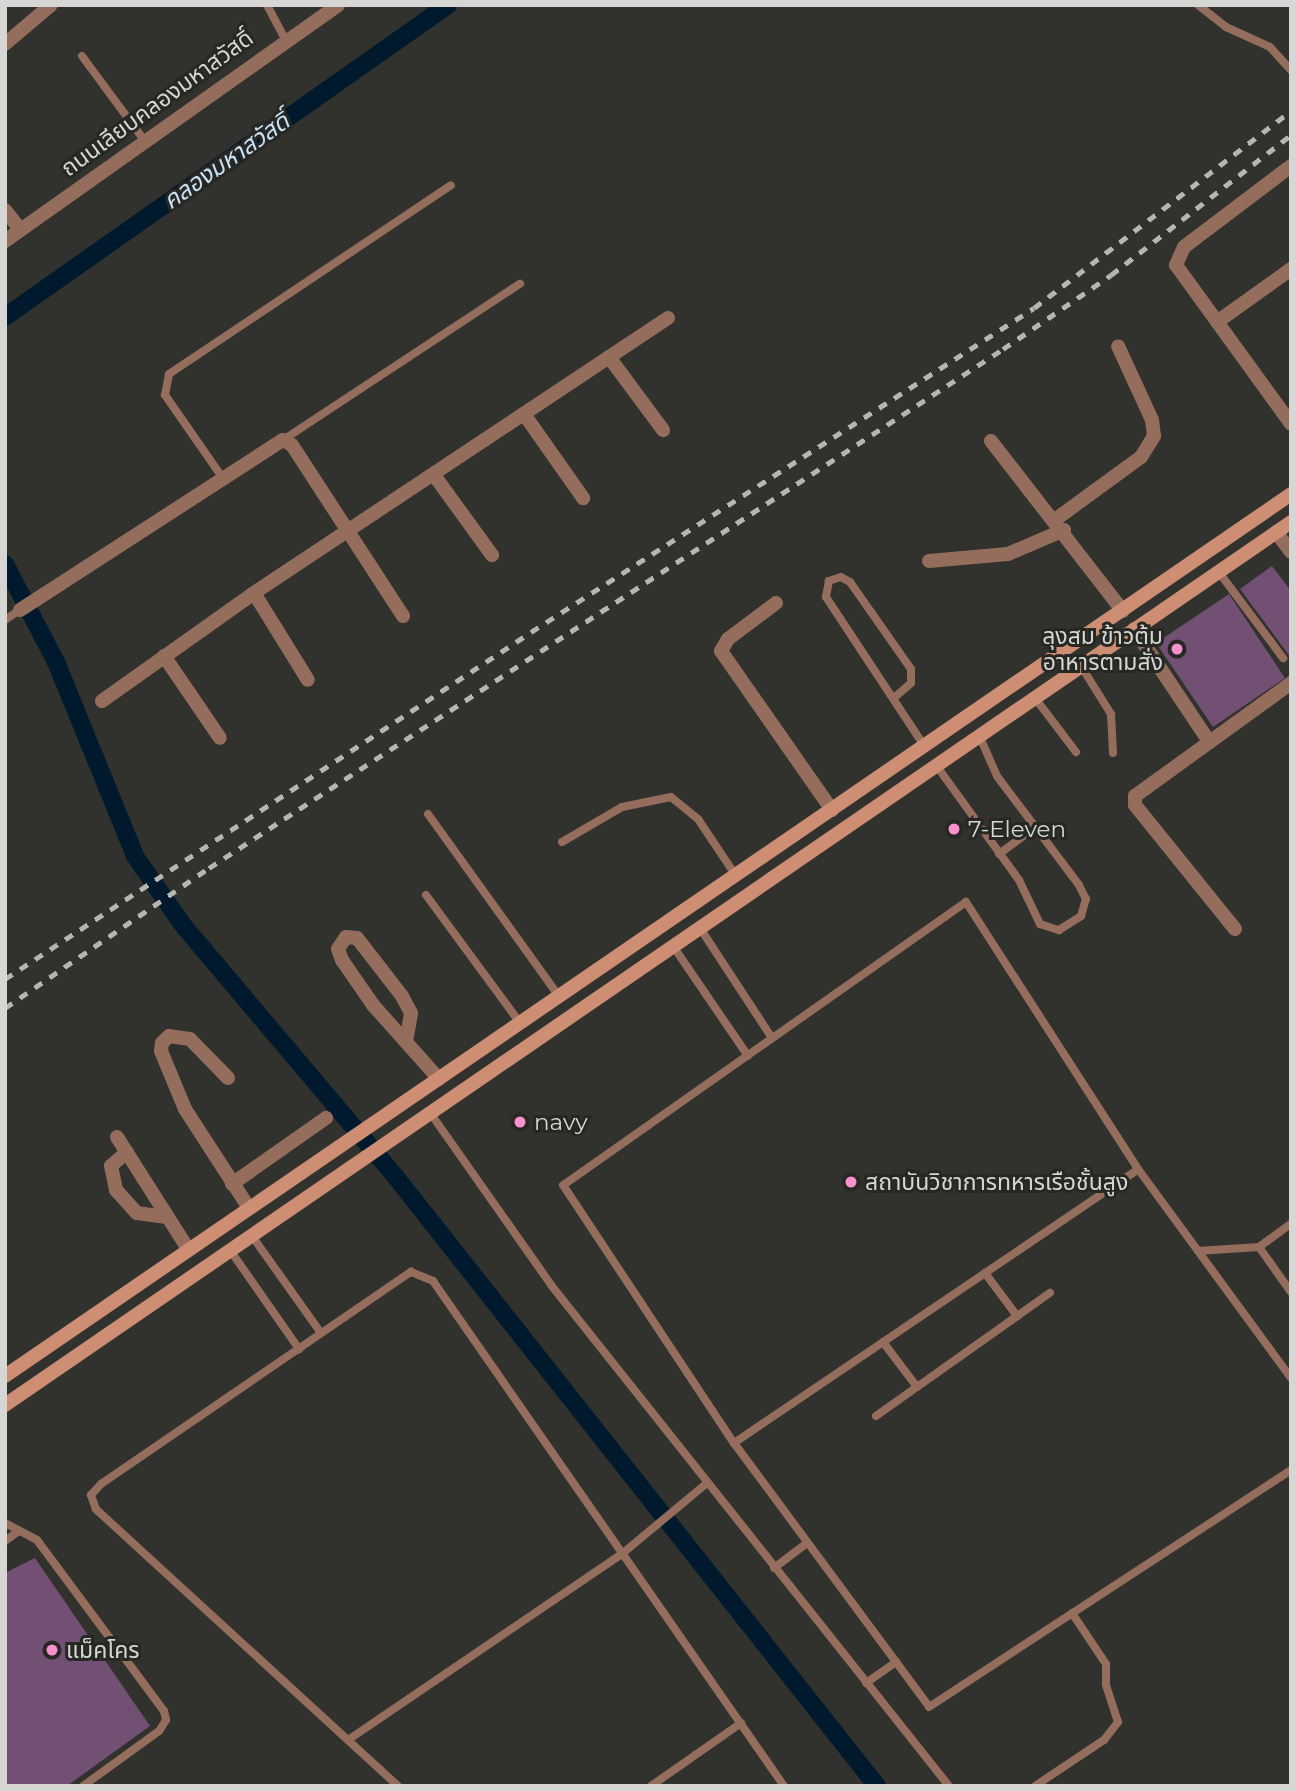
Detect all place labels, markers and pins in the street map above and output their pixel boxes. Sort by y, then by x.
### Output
place label: ลุงสม ข้าวต้ม อาหารตามสั่ง [1042,622,1163,676]
marker: ลุงสม ข้าวต้ม อาหารตามสั่ง [1169,641,1185,657]
place label: 7-Eleven [968,815,1066,843]
marker: 7-Eleven [946,821,962,837]
place label: navy [534,1108,588,1136]
marker: navy [512,1114,528,1130]
place label: สถาบันวิชาการทหารเรือชั้นสูง [865,1168,1128,1196]
marker: สถาบันวิชาการทหารเรือชั้นสูง [843,1174,859,1190]
place label: แม็คโคร [66,1636,140,1664]
marker: แม็คโคร [44,1642,60,1658]

